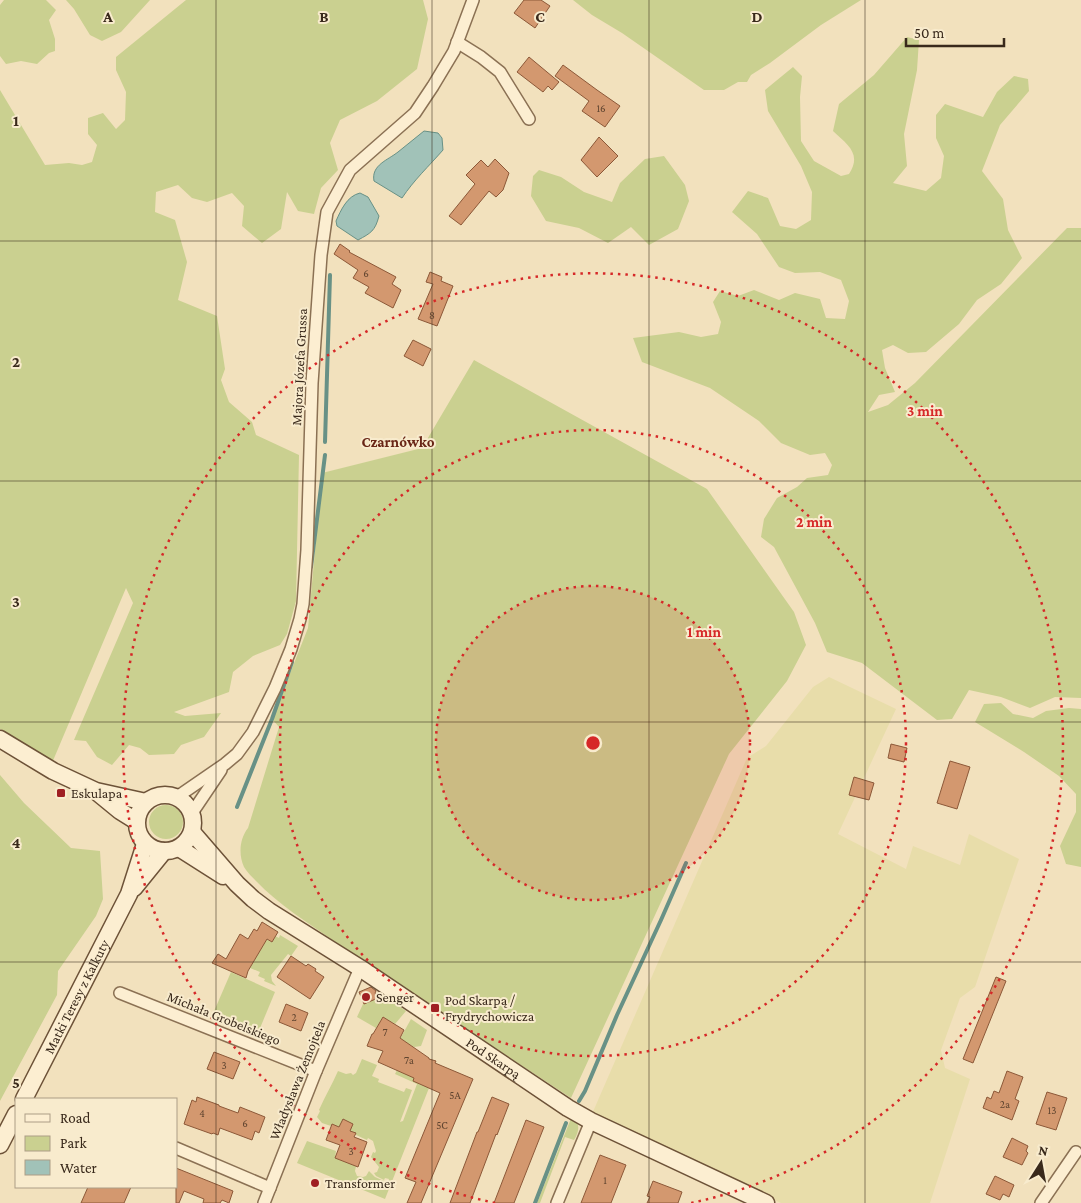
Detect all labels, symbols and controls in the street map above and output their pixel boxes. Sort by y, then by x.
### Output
text: A [102,8,113,25]
text: B [319,8,329,25]
text: C [535,8,545,25]
text: D [751,8,763,25]
scale bar [906,15,1004,47]
text: 50 m [914,25,944,41]
house number: 16 [596,102,606,114]
text: 1 [13,112,19,129]
house number: 6 [363,267,369,279]
street label: Majora Józefa Grussa [288,307,311,426]
house number: 8 [429,309,435,321]
text: 2 [12,353,20,370]
text: 3 min [907,403,943,419]
district label: Czarnówko [361,434,435,450]
text: 2 min [796,514,832,530]
text: 3 [12,593,20,610]
text: 1 min [687,624,721,640]
centre of rings [584,734,602,752]
place label: Eskulapa [71,785,123,801]
marker: Eskulapa [55,787,67,799]
text: 4 [12,834,21,851]
street label: Matki Teresy z Kalkuty [41,936,113,1056]
street label: Michała Grobelskiego [165,988,283,1048]
place label: Senger [376,989,414,1005]
marker: Senger [360,991,372,1003]
place label: Pod Skarpą / Frydrychowicza [445,992,535,1024]
marker: Pod Skarpą / Frydrychowicza [429,1002,441,1014]
house number: 2 [291,1011,297,1023]
street label: Władysława Żemojtela [266,1017,329,1143]
house number: 7 [382,1026,388,1038]
street label: Pod Skarpą [463,1034,524,1082]
house number: 7a [404,1054,414,1066]
house number: 3 [221,1059,227,1071]
text: 5 [12,1074,20,1091]
house number: 5A [449,1089,461,1101]
legend [15,1098,178,1188]
house number: 2a [1000,1098,1010,1110]
house number: 13 [1048,1104,1056,1116]
house number: 4 [199,1107,205,1119]
text: Road [60,1110,91,1126]
house number: 6 [242,1117,248,1129]
house number: 5C [436,1119,448,1131]
text: Park [60,1135,87,1151]
north arrow [1016,1138,1066,1188]
text: N [1037,1141,1050,1159]
house number: 3 [348,1145,354,1157]
text: Water [60,1160,97,1176]
house number: 1 [603,1174,607,1186]
place label: Transformer [325,1175,395,1191]
marker: Transformer [309,1177,321,1189]

